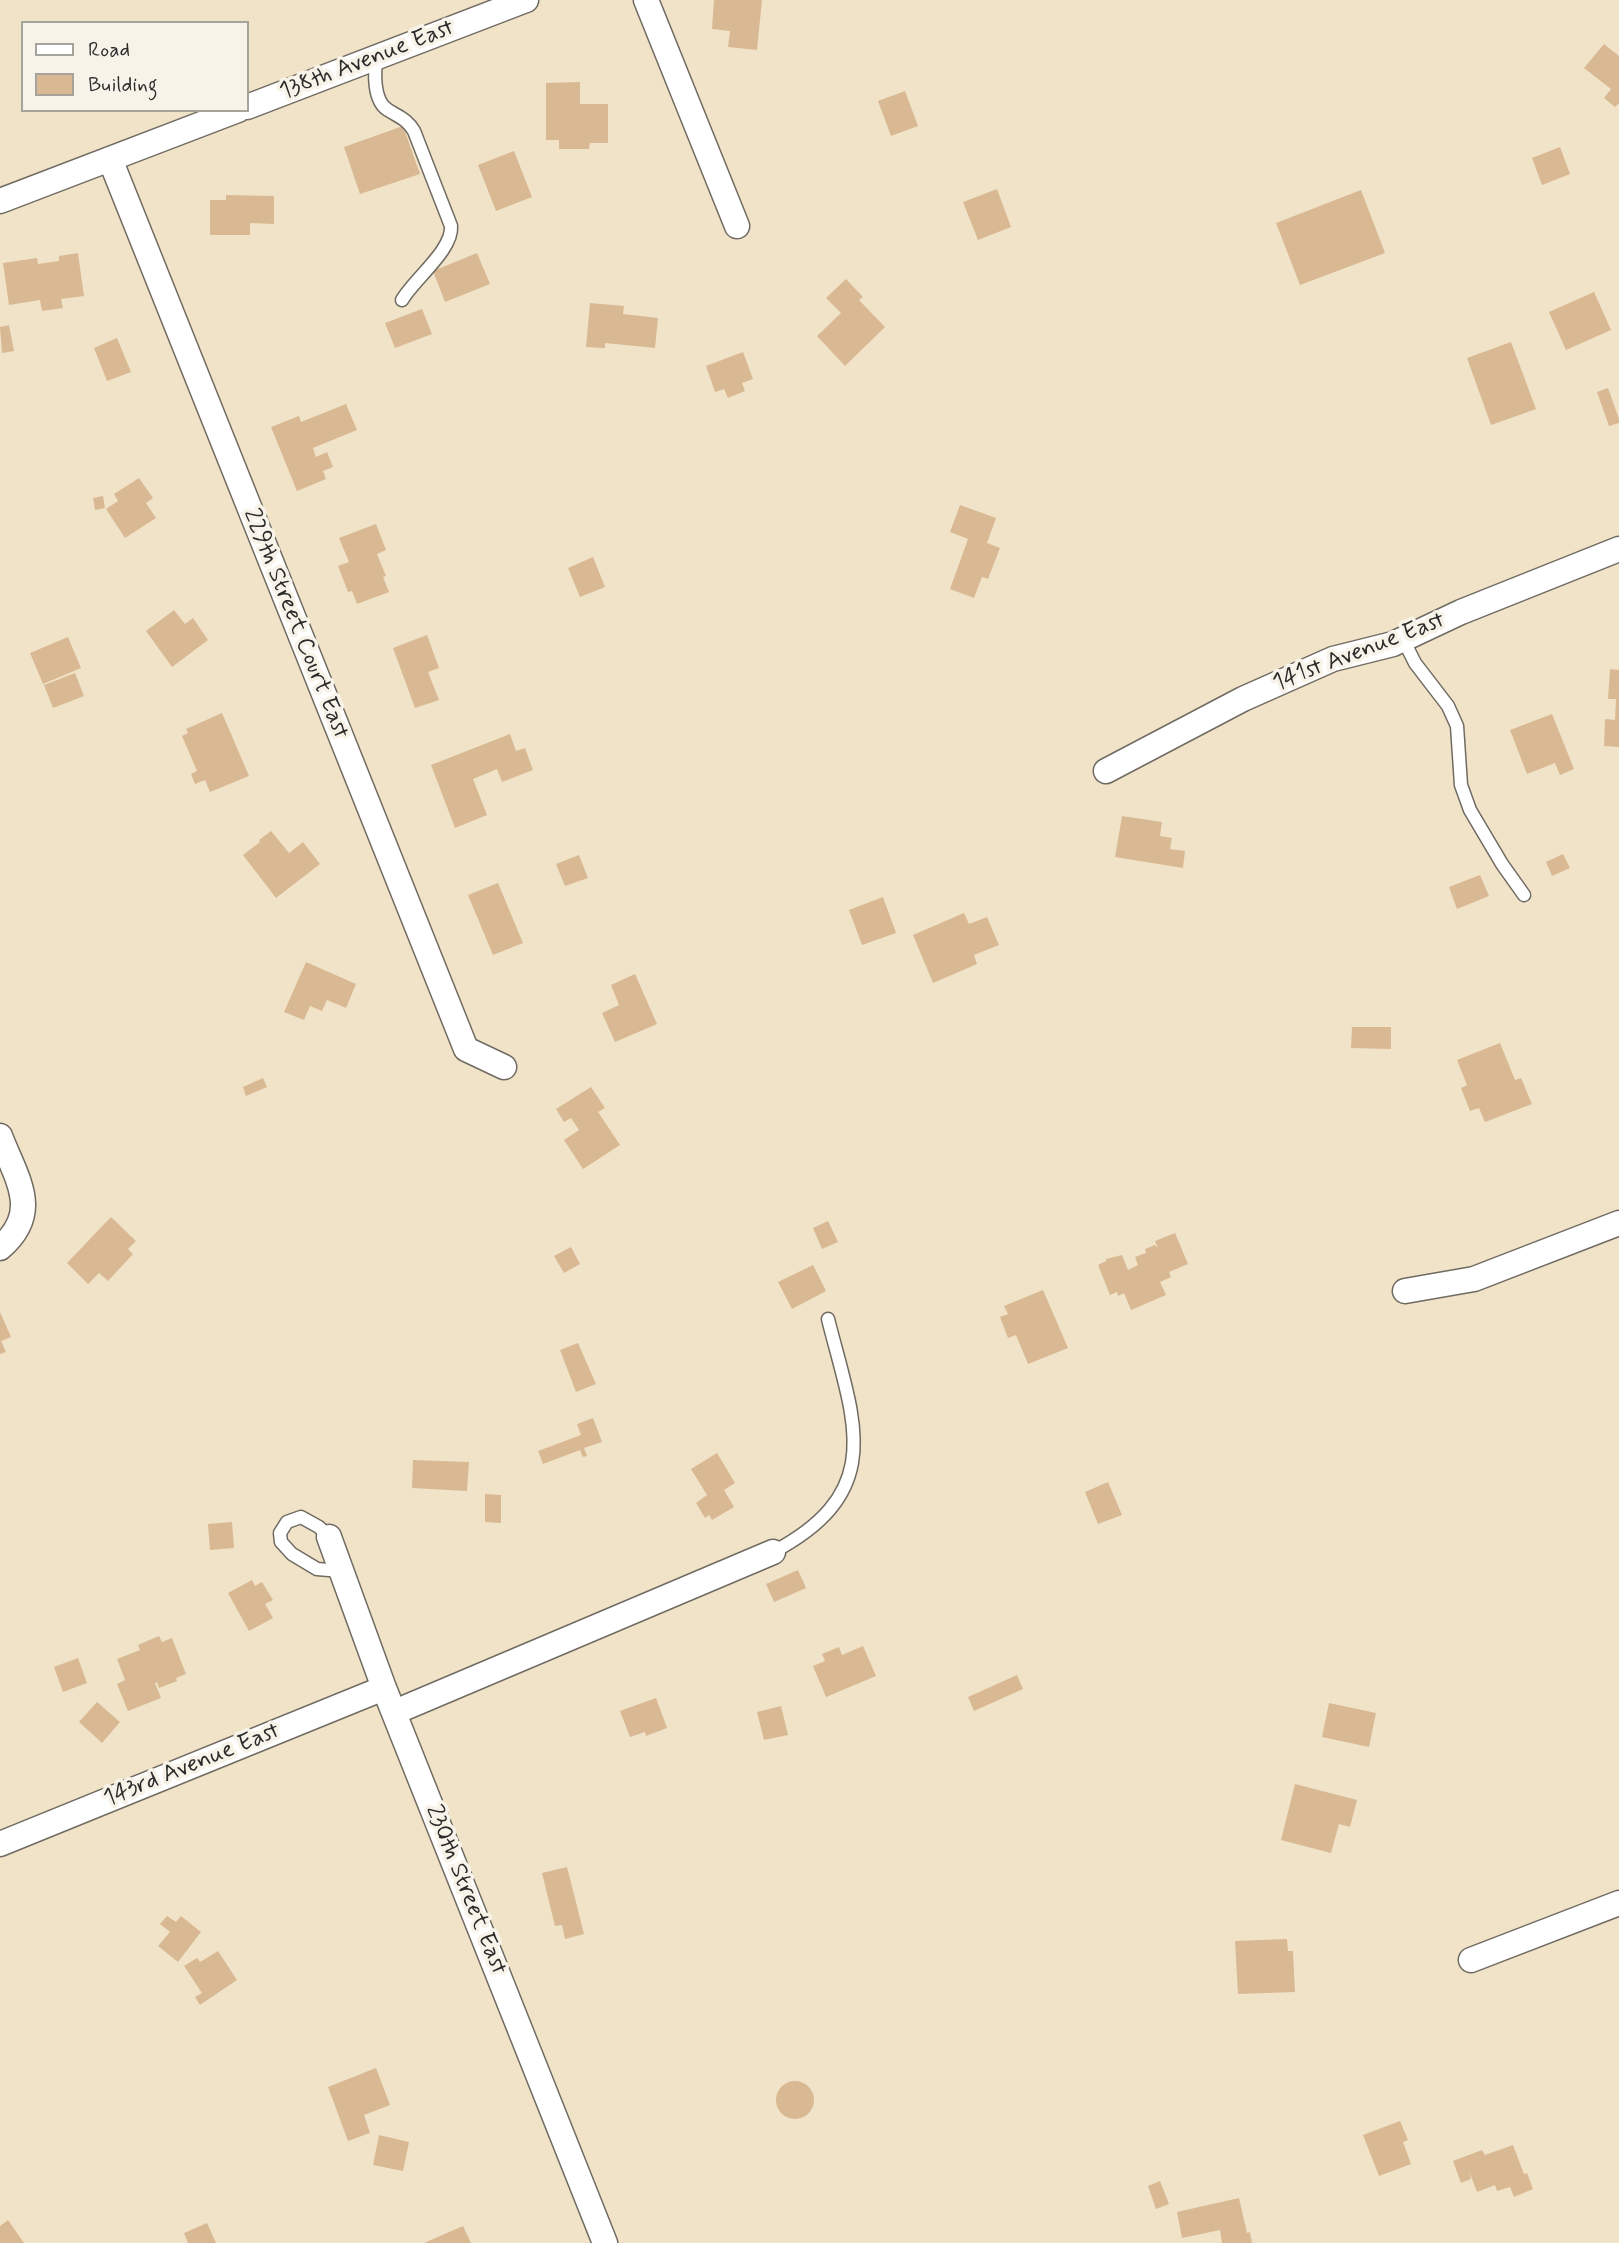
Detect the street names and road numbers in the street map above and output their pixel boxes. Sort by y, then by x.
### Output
street label: 138th Avenue East [276,14,458,108]
street label: 229th Street Court East [236,505,354,743]
street label: 141st Avenue East [1269,607,1449,699]
street label: 143rd Avenue East [100,1718,284,1814]
street label: 230th Street East [418,1801,512,1979]

